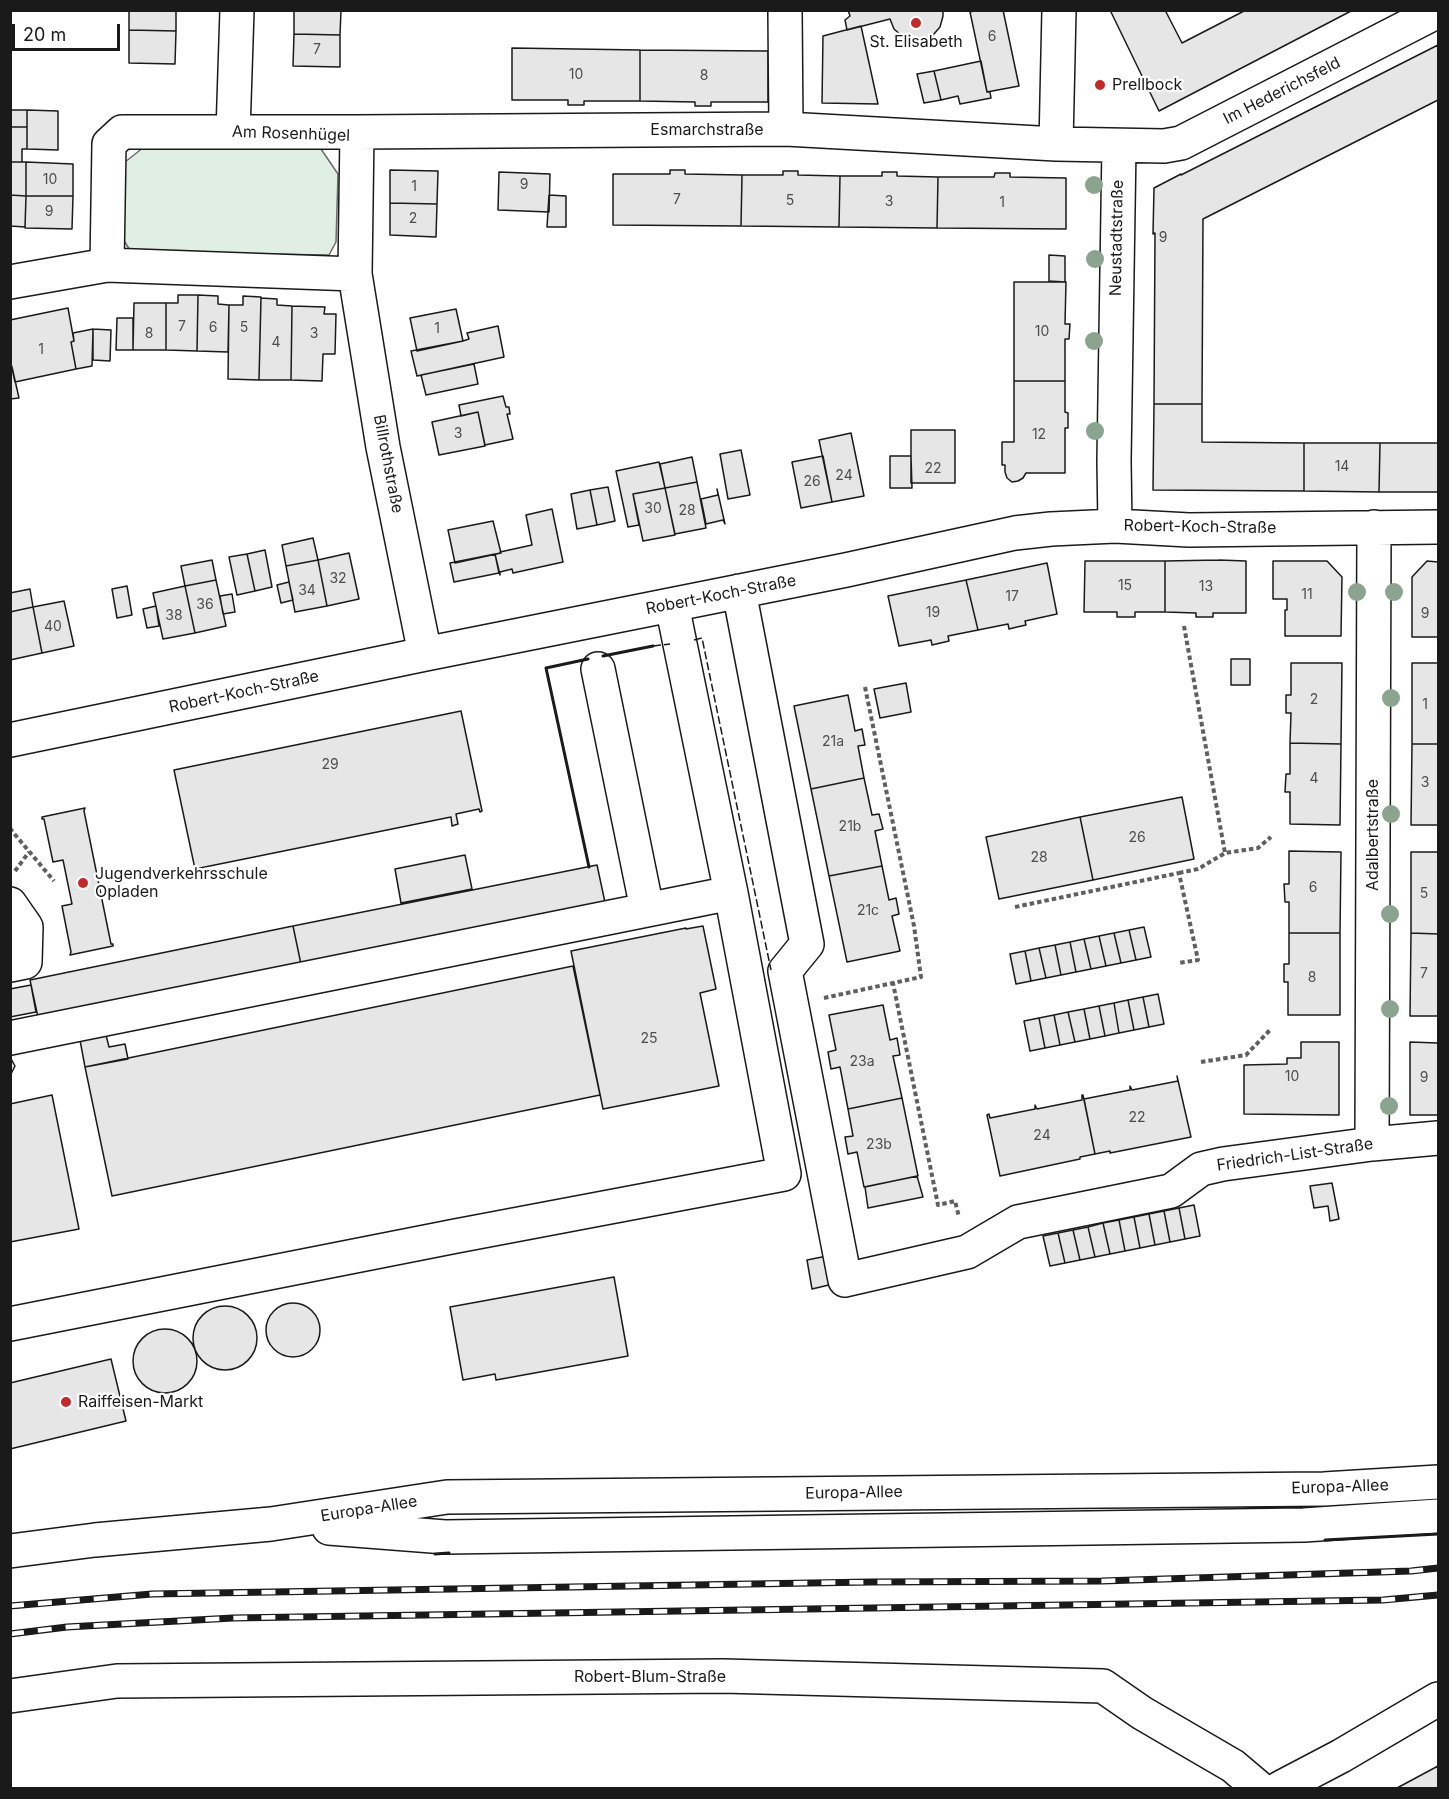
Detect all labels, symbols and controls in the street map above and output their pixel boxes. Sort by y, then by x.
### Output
scale bar [15,12,123,50]
marker: St. Elisabeth [909,16,923,30]
text: 20 m [23,24,66,45]
house number: 6 [988,29,996,45]
place label: St. Elisabeth [869,32,963,52]
house number: 7 [313,42,321,58]
street label: Im Hederichsfeld [1220,53,1344,129]
house number: 10 [569,67,583,83]
house number: 8 [700,68,708,84]
place label: Prellbock [1112,75,1182,95]
marker: Prellbock [1093,78,1107,92]
street label: Esmarchstraße [650,120,764,140]
street label: Am Rosenhügel [232,122,350,146]
house number: 10 [43,172,57,188]
house number: 9 [520,177,528,193]
house number: 1 [411,179,417,195]
street label: Neustadtstraße [1106,180,1128,296]
house number: 7 [673,192,681,208]
house number: 5 [786,193,794,209]
house number: 3 [885,194,893,210]
house number: 1 [999,195,1005,211]
house number: 9 [45,204,53,220]
house number: 2 [409,211,417,227]
house number: 9 [1159,230,1167,246]
house number: 7 [178,319,186,335]
house number: 6 [209,320,217,336]
house number: 5 [240,320,248,336]
house number: 1 [434,321,440,337]
house number: 10 [1035,324,1049,340]
house number: 8 [145,326,153,342]
house number: 3 [310,326,318,342]
house number: 4 [271,335,281,351]
house number: 1 [38,342,44,358]
street label: Billrothstraße [369,413,407,515]
house number: 3 [454,426,462,442]
house number: 12 [1032,427,1046,443]
house number: 14 [1335,459,1349,475]
house number: 22 [924,461,942,477]
house number: 24 [835,468,853,484]
house number: 26 [803,474,821,490]
house number: 30 [644,501,662,517]
house number: 28 [678,503,696,519]
street label: Robert-Koch-Straße [1123,516,1277,538]
house number: 32 [329,571,347,587]
street label: Robert-Koch-Straße [644,571,798,619]
house number: 15 [1118,578,1132,594]
house number: 13 [1199,579,1213,595]
house number: 34 [298,583,316,599]
house number: 11 [1301,587,1313,603]
house number: 17 [1005,589,1019,605]
house number: 36 [196,597,214,613]
house number: 19 [926,605,940,621]
house number: 9 [1421,606,1429,622]
house number: 38 [165,608,183,624]
house number: 40 [44,619,62,635]
street label: Robert-Koch-Straße [167,667,321,717]
house number: 2 [1310,692,1318,708]
house number: 1 [1422,697,1428,713]
house number: 21a [822,734,844,750]
house number: 29 [321,757,339,773]
house number: 4 [1309,771,1319,787]
house number: 3 [1421,775,1429,791]
street label: Adalbertstraße [1363,779,1383,891]
house number: 21b [839,819,861,835]
house number: 26 [1128,830,1146,846]
house number: 28 [1030,850,1048,866]
place label: Jugendverkehrsschule Opladen [95,864,268,902]
marker: Jugendverkehrsschule Opladen [76,876,90,890]
house number: 6 [1309,880,1317,896]
house number: 5 [1420,886,1428,902]
house number: 21c [857,903,879,919]
house number: 7 [1420,966,1428,982]
house number: 8 [1308,970,1316,986]
house number: 25 [640,1031,658,1047]
house number: 23a [849,1054,875,1070]
house number: 10 [1285,1069,1299,1085]
house number: 9 [1420,1070,1428,1086]
house number: 22 [1128,1110,1146,1126]
house number: 24 [1033,1128,1051,1144]
street label: Friedrich-List-Straße [1216,1135,1374,1175]
house number: 23b [866,1137,892,1153]
place label: Raiffeisen-Markt [78,1392,203,1412]
marker: Raiffeisen-Markt [59,1395,73,1409]
street label: Europa-Allee [1291,1476,1389,1498]
street label: Europa-Allee [805,1483,903,1503]
street label: Europa-Allee [319,1492,419,1526]
street label: Robert-Blum-Straße [574,1667,726,1687]

